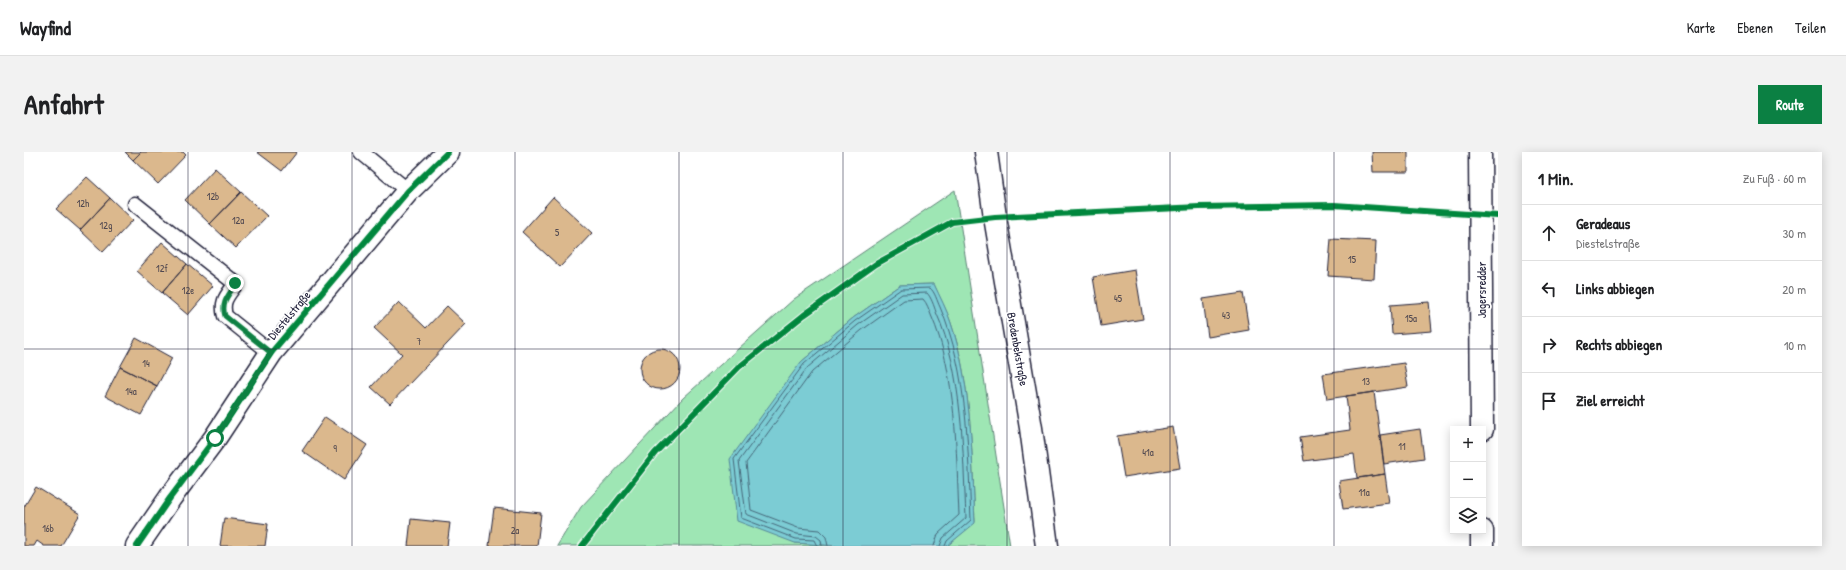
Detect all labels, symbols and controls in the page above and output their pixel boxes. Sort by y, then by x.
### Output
text: Wayfind [20,15,71,41]
text: Karte [1687,18,1715,37]
text: Ebenen [1737,18,1773,37]
text: Teilen [1795,18,1826,37]
text: Anfahrt [24,85,104,123]
button: Route [1758,85,1822,124]
text: 1 Min. [1538,167,1573,190]
text: Zu Fuß · 60 m [1743,169,1806,187]
house number: 12b [207,190,219,203]
house number: 12h [77,197,89,210]
text: Geradeaus [1576,213,1630,234]
house number: 12a [232,214,244,227]
house number: 12g [100,219,113,232]
icon: ahead [1538,222,1560,244]
text: 30 m [1783,224,1806,242]
house number: 5 [555,226,560,239]
text: Diestelstraße [1576,234,1640,252]
house number: 15 [1348,253,1357,266]
street label: Jagersredder [1473,261,1490,318]
house number: 12f [156,262,168,275]
route end [226,274,244,292]
icon: left [1538,278,1560,300]
text: Links abbiegen [1576,278,1654,299]
text: 20 m [1782,280,1806,298]
house number: 12e [182,284,194,297]
street label: Diestelstraße [264,287,315,343]
house number: 45 [1114,292,1123,305]
house number: 43 [1222,309,1231,322]
street label: Bredenbekstraße [1003,311,1033,387]
house number: 15a [1405,312,1417,325]
icon: right [1538,334,1560,356]
text: Rechts abbiegen [1576,334,1662,355]
house number: 7 [417,335,422,348]
text: 10 m [1784,336,1806,354]
house number: 14 [142,357,150,370]
house number: 13 [1362,375,1371,388]
house number: 14a [125,385,137,398]
icon: arrive [1538,390,1560,412]
text: Ziel erreicht [1576,390,1645,411]
map controls [1450,426,1486,534]
button: + [1450,426,1486,462]
route start [206,429,224,447]
house number: 11 [1398,440,1406,453]
house number: 9 [333,442,337,455]
house number: 41a [1142,446,1154,459]
button: − [1450,462,1486,498]
house number: 11a [1358,486,1370,499]
button: layers [1450,498,1486,534]
house number: 16b [42,522,54,535]
house number: 2a [511,524,519,537]

